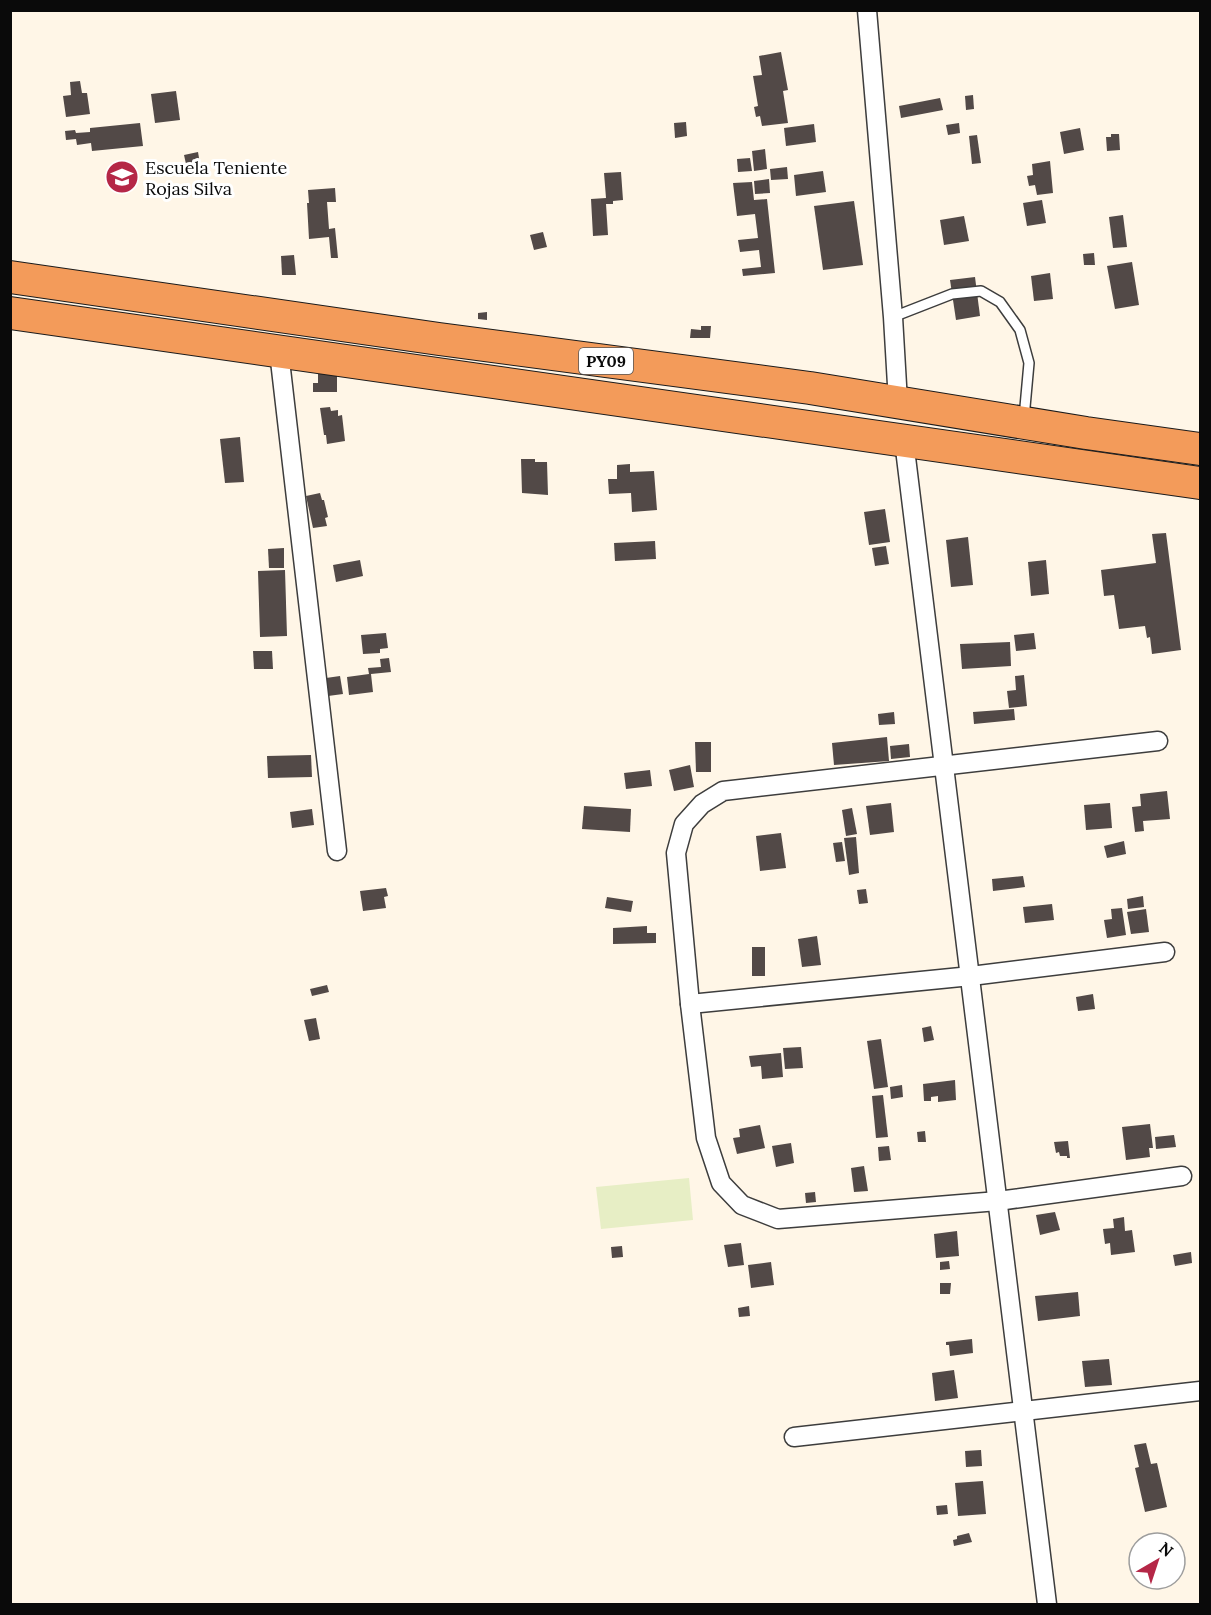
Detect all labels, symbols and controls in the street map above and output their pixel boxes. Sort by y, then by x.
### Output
place label: Escuela Teniente Rojas Silva [145,156,287,200]
school or university icon: Escuela Teniente Rojas Silva [104,159,140,195]
road number: PY09 [579,348,633,374]
north arrow [1127,1531,1187,1591]
text: N [1155,1538,1178,1561]

